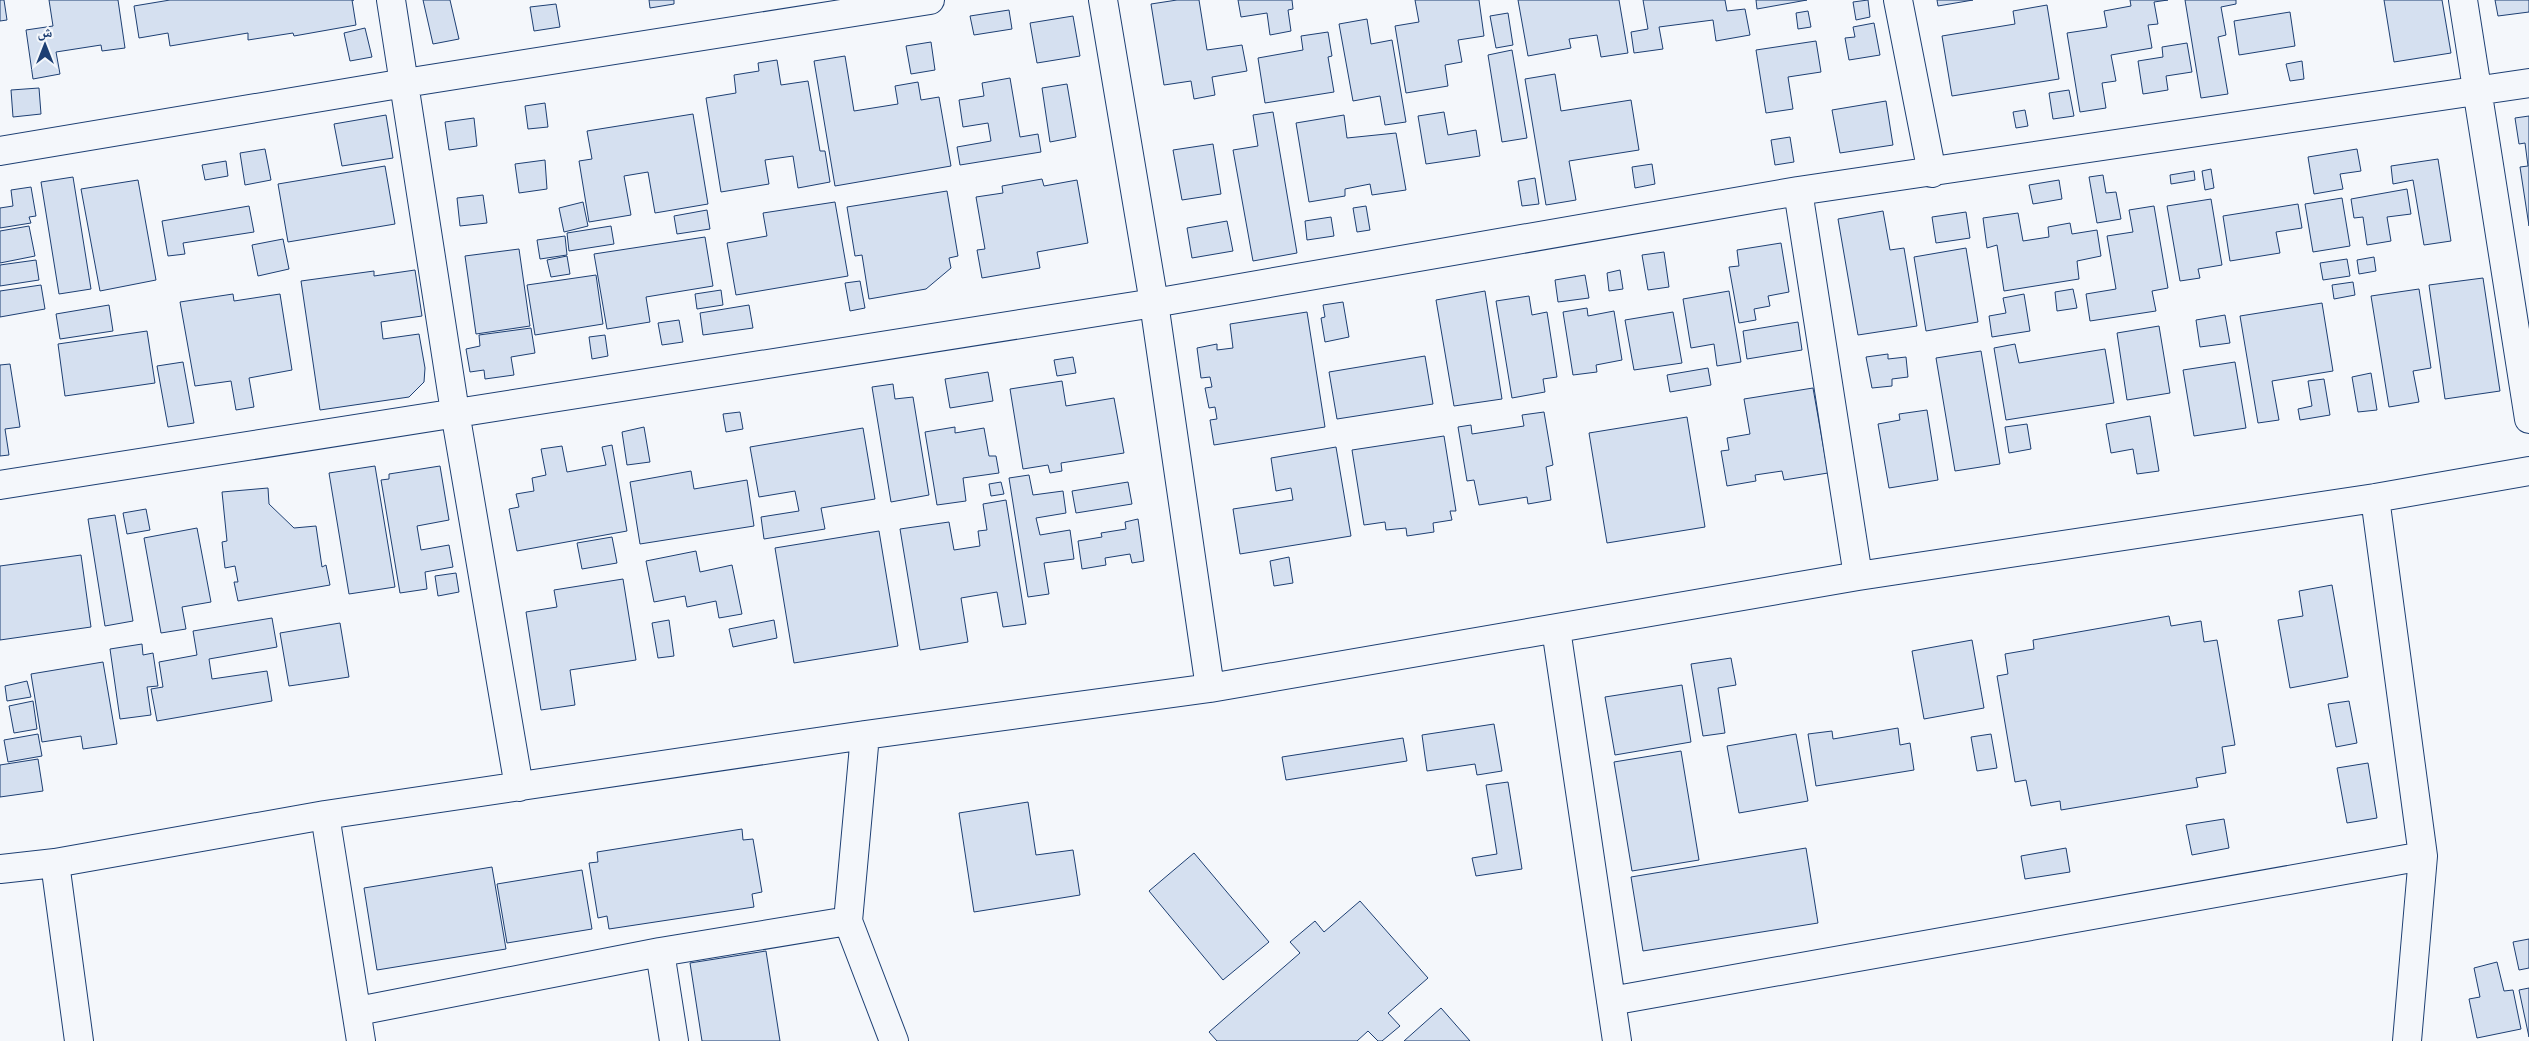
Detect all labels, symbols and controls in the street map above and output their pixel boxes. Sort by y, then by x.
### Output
north arrow [20,20,70,70]
text: ش [38,24,53,41]

